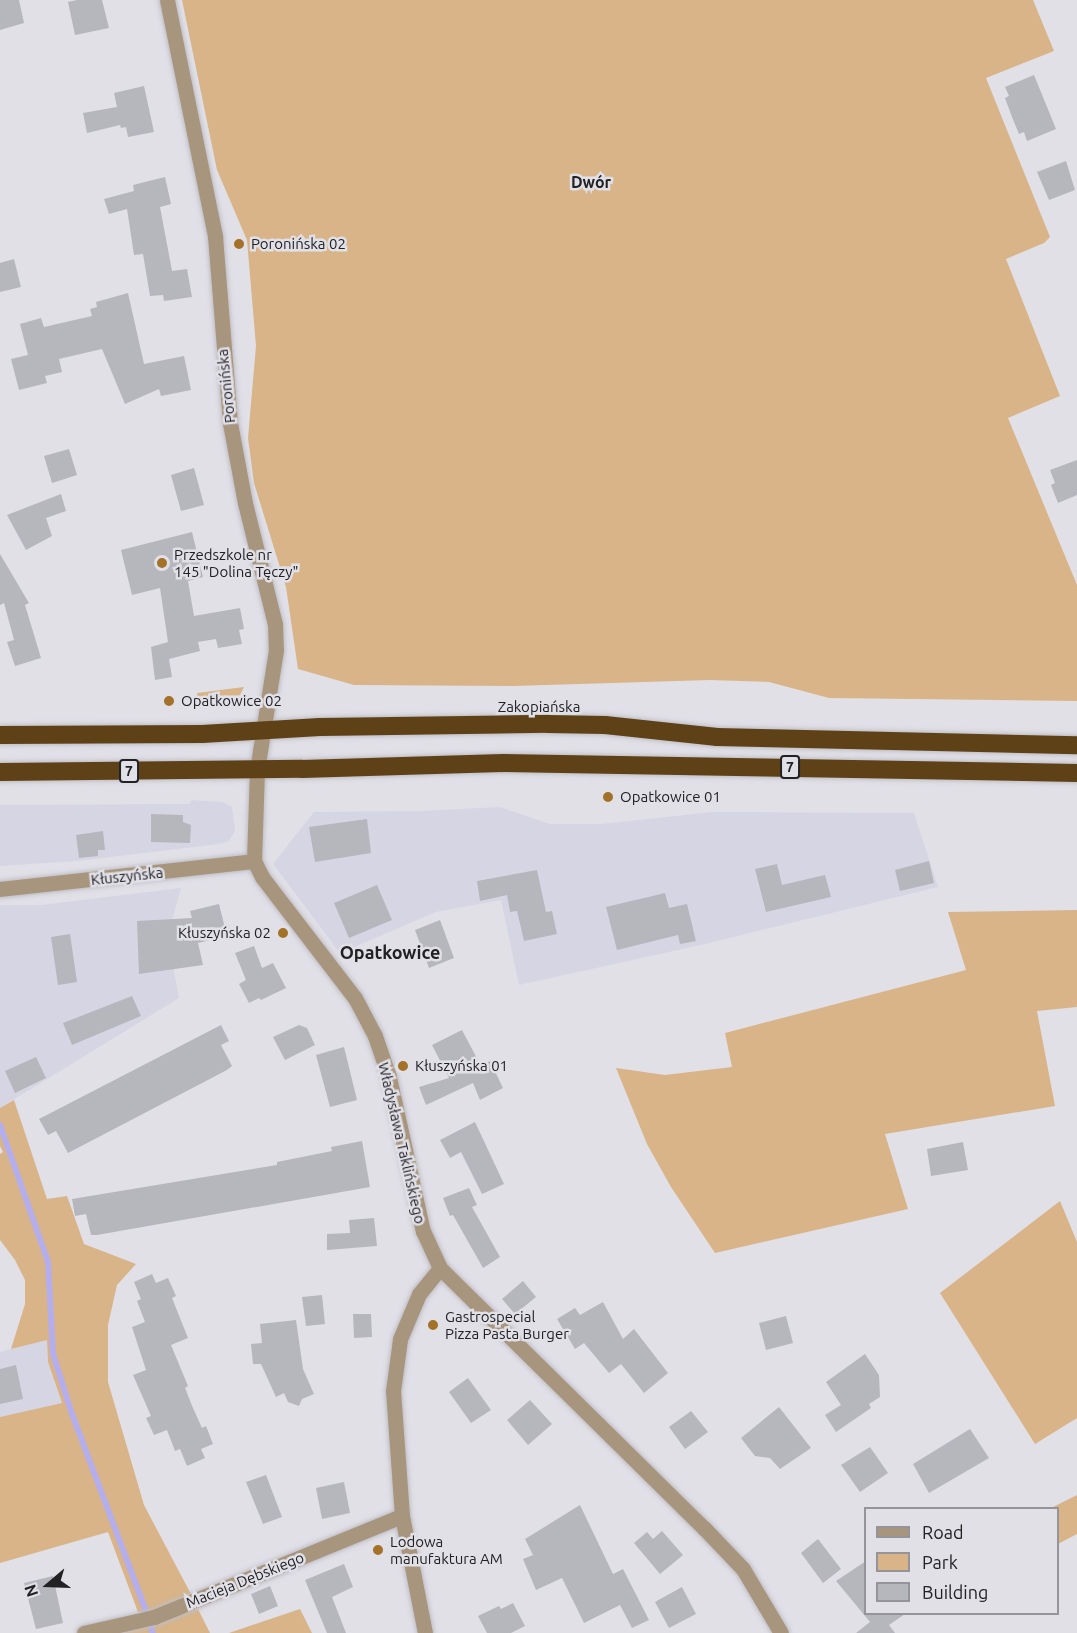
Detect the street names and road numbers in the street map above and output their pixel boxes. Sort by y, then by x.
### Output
street label: Poronińska [213,348,239,424]
street label: Zakopiańska [498,698,580,716]
road number: 7 [780,756,800,778]
road number: 7 [118,760,140,782]
street label: Kłuszyńska [90,863,164,889]
street label: Władysława Taklińskiego [375,1060,429,1226]
street label: Macieja Dębskiego [183,1548,307,1612]

